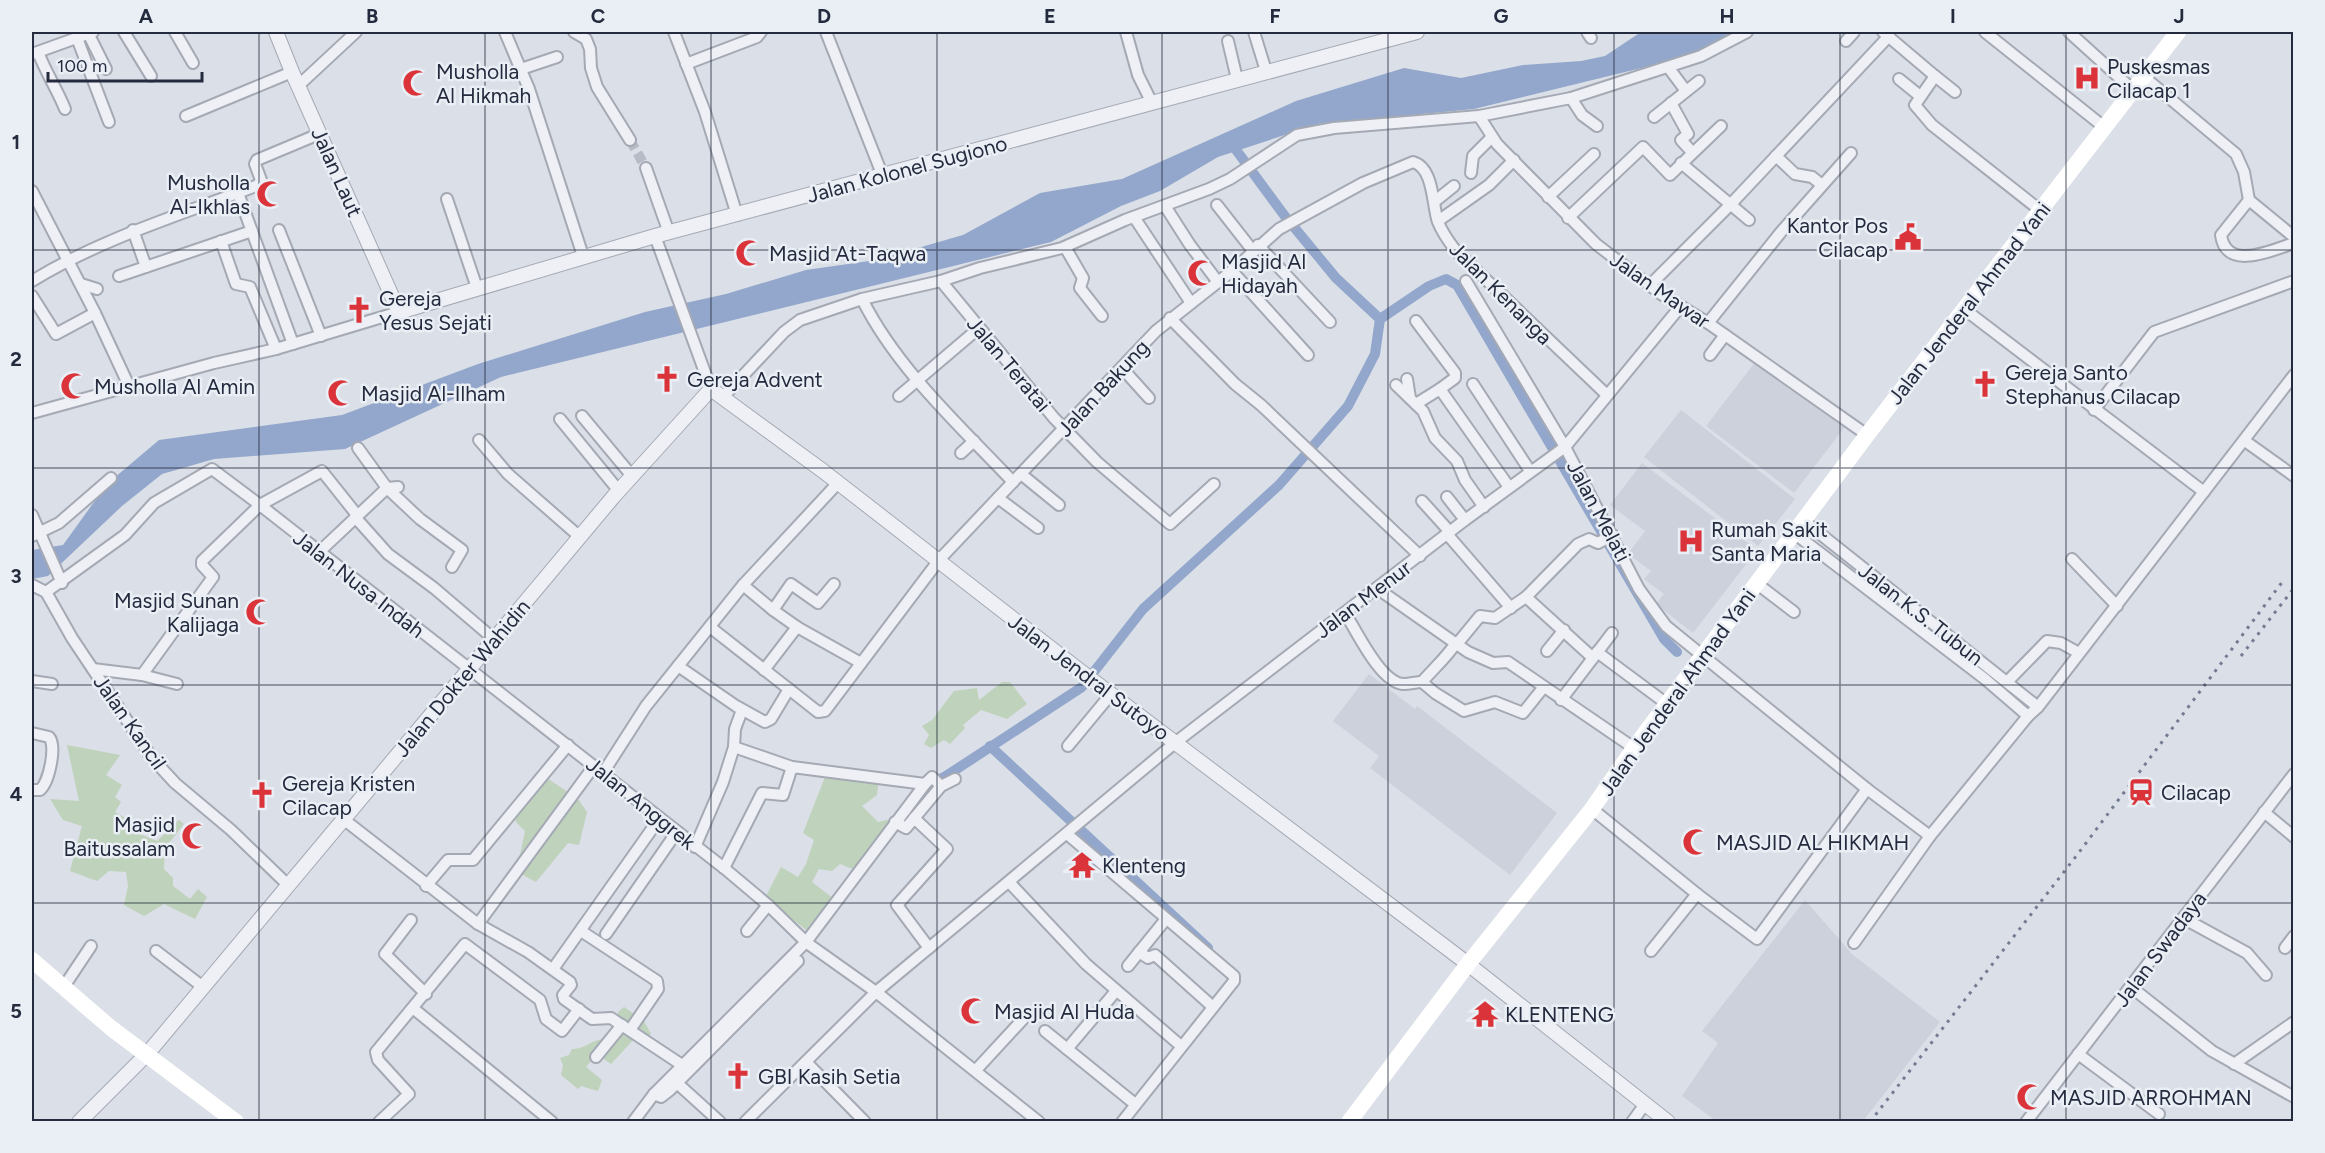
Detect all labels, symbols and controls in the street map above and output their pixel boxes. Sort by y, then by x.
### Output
text: A [139,4,154,28]
text: B [366,4,378,28]
text: C [591,4,605,28]
text: D [817,4,831,28]
text: E [1044,4,1056,28]
text: F [1269,4,1281,28]
text: G [1494,4,1509,28]
text: H [1720,4,1735,28]
text: I [1950,4,1956,28]
text: J [2173,4,2185,28]
scale bar [48,45,202,83]
place label: Puskesmas Cilacap 1 [2107,54,2210,103]
text: 100 m [57,55,107,77]
place label: Musholla Al Hikmah [436,59,531,108]
hospital icon: Puskesmas Cilacap 1 [2072,63,2102,93]
mosque icon: Musholla Al Hikmah [401,68,431,98]
street label: Jalan Laut [306,124,368,221]
text: 1 [12,130,20,154]
street label: Jalan Kolonel Sugiono [804,130,1010,208]
place label: Musholla Al-Ikhlas [167,170,250,219]
mosque icon: Musholla Al-Ikhlas [255,179,285,209]
street label: Jalan Jenderal Ahmad Yani [1882,197,2056,409]
place label: Kantor Pos Cilacap [1787,213,1888,262]
public building icon: Kantor Pos Cilacap [1893,222,1923,252]
street label: Jalan Kenanga [1444,236,1558,350]
mosque icon: Masjid At-Taqwa [734,238,764,268]
place label: Masjid At-Taqwa [769,241,926,266]
street label: Jalan Mawar [1605,246,1715,334]
place label: Masjid Al Hidayah [1221,249,1306,298]
mosque icon: Masjid Al Hidayah [1186,258,1216,288]
place label: Gereja Yesus Sejati [379,286,492,335]
church icon: Gereja Yesus Sejati [344,295,374,325]
street label: Jalan Teratai [962,311,1056,417]
street label: Jalan Bakung [1052,334,1154,442]
text: 2 [10,347,22,371]
place label: Gereja Santo Stephanus Cilacap [2005,360,2180,409]
church icon: Gereja Advent [652,364,682,394]
place label: Gereja Advent [687,367,823,392]
church icon: Gereja Santo Stephanus Cilacap [1970,369,2000,399]
mosque icon: Musholla Al Amin [59,371,89,401]
place label: Musholla Al Amin [94,374,255,399]
mosque icon: Masjid Al-Ilham [326,378,356,408]
place label: Masjid Al-Ilham [361,381,505,406]
street label: Jalan Melati [1562,456,1636,566]
place label: Rumah Sakit Santa Maria [1711,517,1828,566]
street label: Jalan Nusa Indah [288,525,430,643]
hospital icon: Rumah Sakit Santa Maria [1676,526,1706,556]
street label: Jalan Menur [1310,555,1416,643]
street label: Jalan K.S. Tubun [1854,558,1988,670]
text: 3 [10,564,22,588]
street label: Jalan Jenderal Ahmad Yani [1593,584,1761,800]
place label: Masjid Sunan Kalijaga [114,588,239,637]
street label: Jalan Dokter Wahidin [389,594,535,762]
mosque icon: Masjid Sunan Kalijaga [244,597,274,627]
street label: Jalan Jendral Sutoyo [1004,608,1174,746]
street label: Jalan Kancil [88,670,172,774]
street label: Jalan Anggrek [581,751,701,855]
place label: Gereja Kristen Cilacap [282,771,415,820]
station icon: Cilacap [2126,777,2156,807]
church icon: Gereja Kristen Cilacap [247,780,277,810]
place label: Cilacap [2161,780,2231,805]
text: 4 [10,782,23,806]
place label: Masjid Baitussalam [63,812,175,861]
mosque icon: Masjid Baitussalam [180,821,210,851]
mosque icon: MASJID AL HIKMAH [1681,827,1711,857]
place label: MASJID AL HIKMAH [1716,830,1909,855]
temple icon: Klenteng [1067,850,1097,880]
place label: Klenteng [1102,853,1186,878]
street label: Jalan Swadaya [2109,886,2211,1012]
mosque icon: Masjid Al Huda [959,996,989,1026]
text: 5 [10,999,22,1023]
place label: Masjid Al Huda [994,999,1135,1024]
temple icon: KLENTENG [1470,999,1500,1029]
place label: KLENTENG [1505,1002,1614,1027]
church icon: GBI Kasih Setia [723,1061,753,1091]
place label: GBI Kasih Setia [758,1064,900,1089]
mosque icon: MASJID ARROHMAN [2015,1082,2045,1112]
place label: MASJID ARROHMAN [2050,1085,2252,1110]

